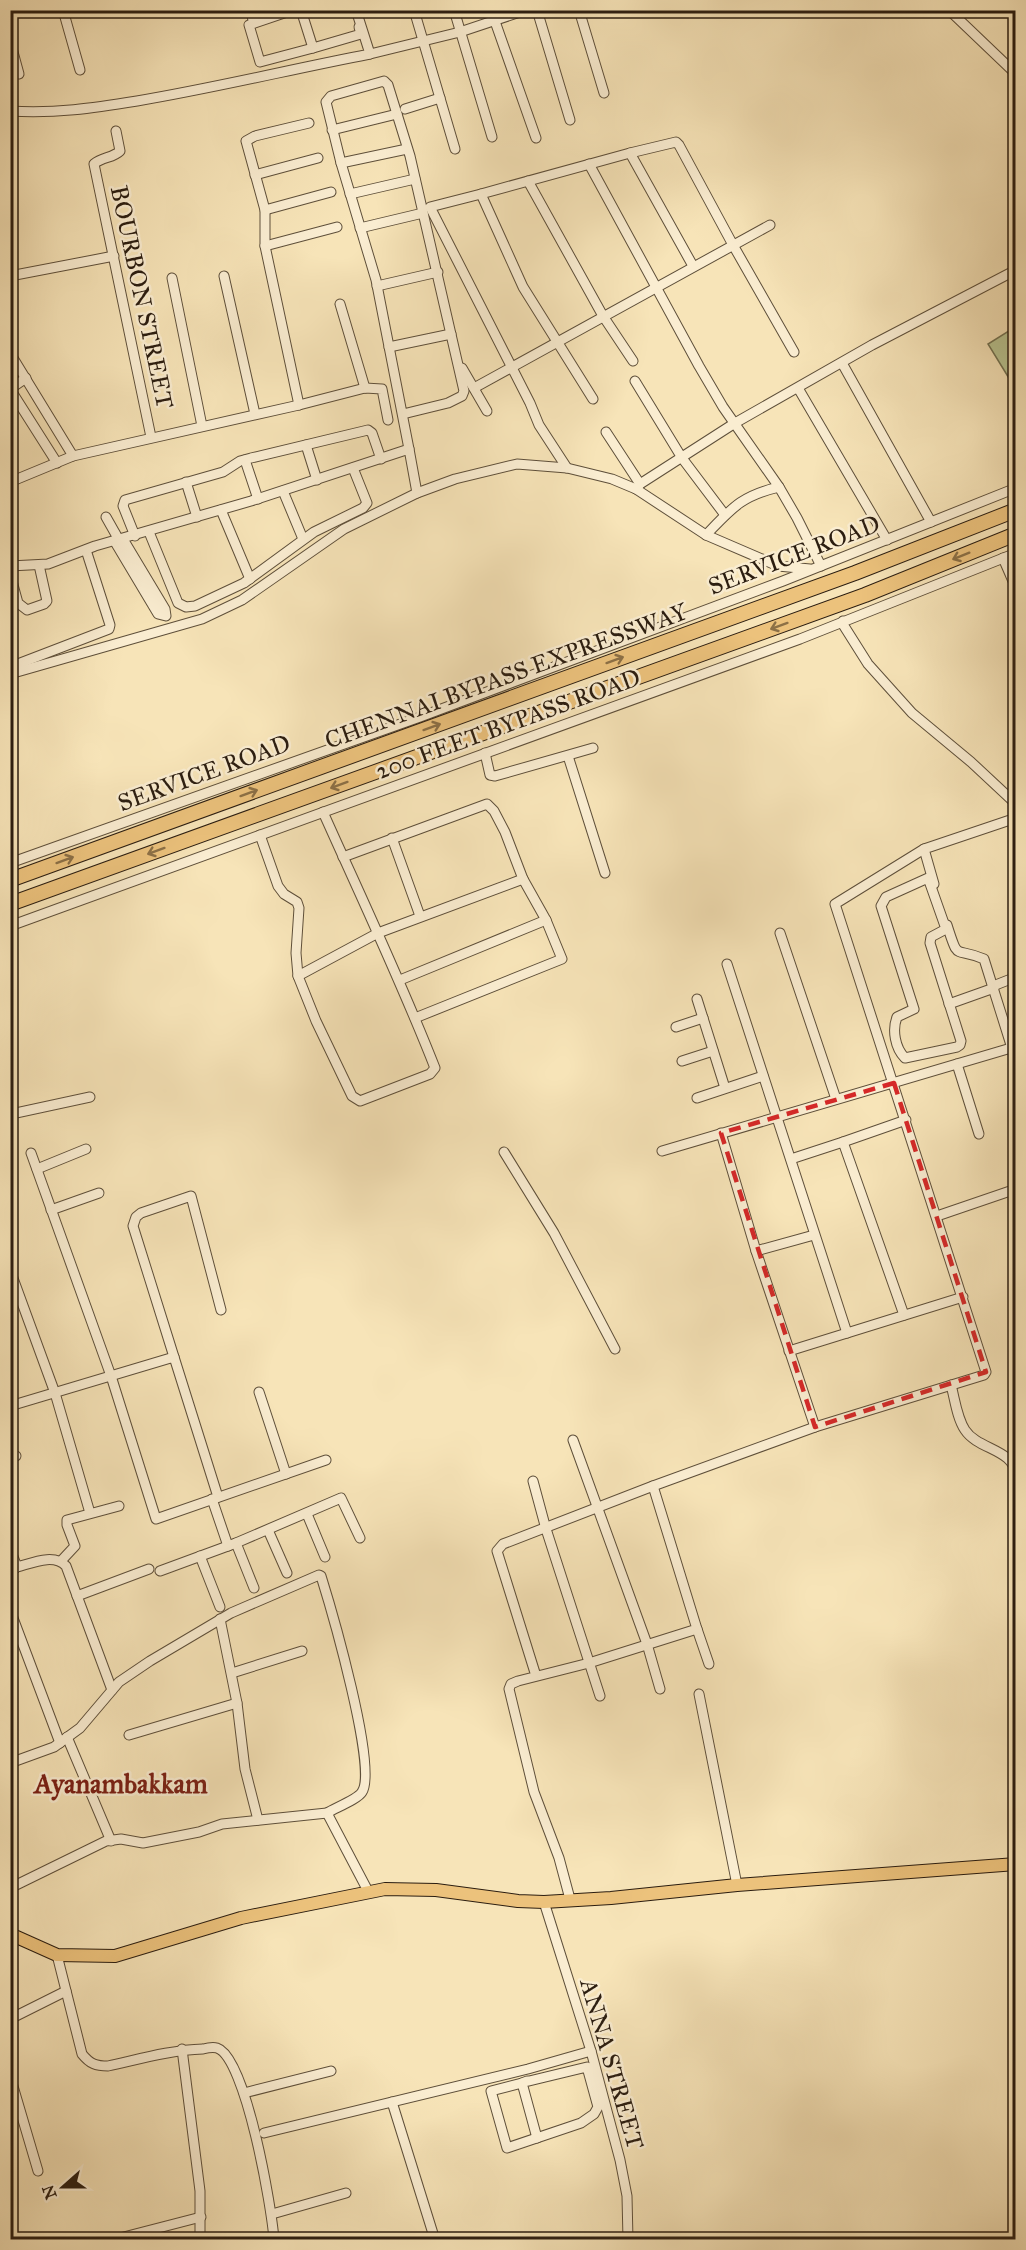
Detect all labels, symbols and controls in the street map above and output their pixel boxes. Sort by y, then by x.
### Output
street label: BOURBON STREET [104,183,180,411]
street label: SERVICE ROAD [704,508,884,602]
one-way arrow [953,551,971,562]
street label: CHENNAI BYPASS EXPRESSWAY [321,596,692,756]
one-way arrow [771,622,789,633]
one-way arrow [605,654,624,665]
street label: 200 FEET BYPASS ROAD [372,662,644,786]
one-way arrow [422,720,441,731]
street label: SERVICE ROAD [114,728,294,818]
one-way arrow [330,781,349,792]
one-way arrow [239,787,258,798]
one-way arrow [147,847,166,858]
one-way arrow [56,854,74,865]
district label: Ayanambakkam [32,1767,208,1801]
street label: ANNA STREET [573,1974,651,2153]
north arrow [33,2157,93,2217]
text: N [38,2182,61,2202]

